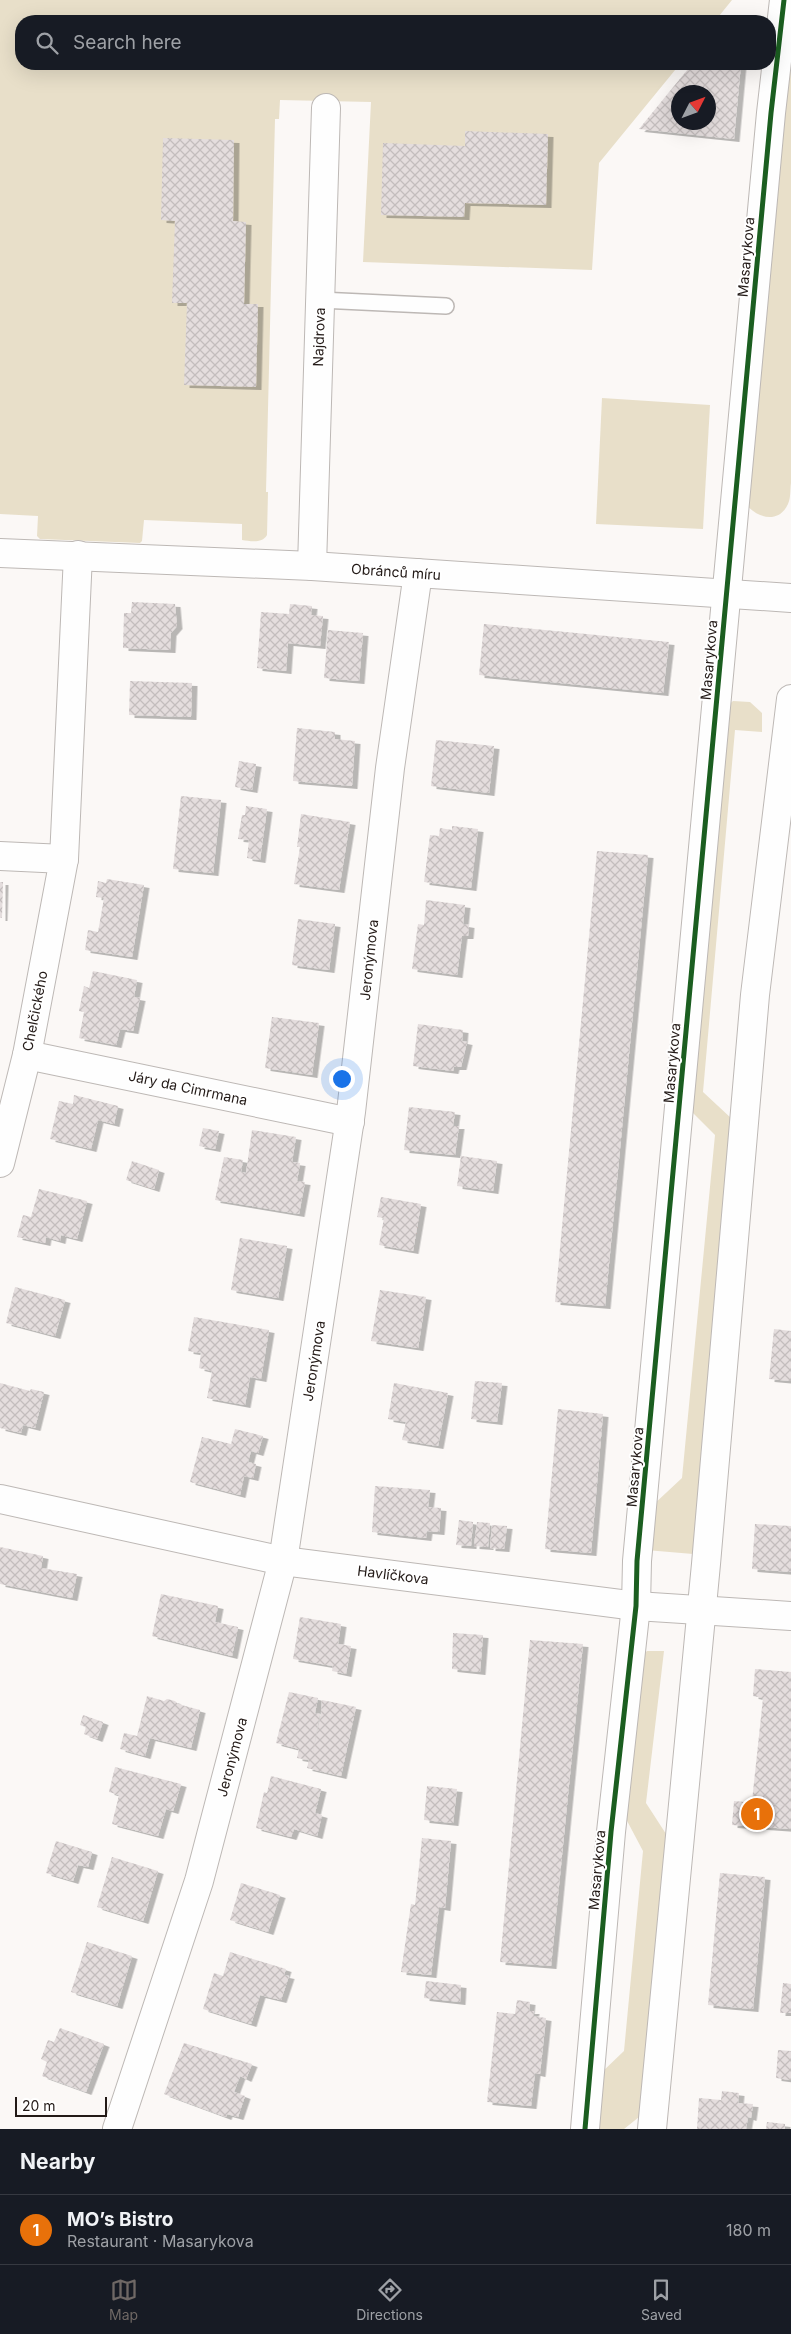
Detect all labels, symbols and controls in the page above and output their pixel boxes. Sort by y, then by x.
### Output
search box [15,15,776,70]
icon: search [33,29,61,57]
text: Search here [73,31,182,54]
north arrow [671,85,716,130]
street label: Masarykova [734,216,757,298]
street label: Najdrova [309,307,328,367]
street label: Obránců míru [350,560,442,583]
street label: Masarykova [697,619,720,701]
street label: Jeronýmova [356,918,381,1001]
street label: Chelčického [18,969,51,1053]
street label: Masarykova [660,1022,683,1104]
your location [329,1066,355,1092]
street label: Járy da Cimrmana [127,1067,249,1108]
street label: Jeronýmova [299,1319,328,1403]
street label: Masarykova [623,1426,646,1508]
street label: Havlíčkova [356,1562,430,1587]
street label: Jeronýmova [213,1715,250,1798]
pin: 1 [741,1795,773,1833]
street label: Masarykova [585,1829,608,1911]
scale bar [15,2094,108,2117]
text: 20 m [22,2097,56,2114]
text: Nearby [20,2149,95,2174]
text: MO’s Bistro [67,2208,173,2231]
text: 1 [33,2220,39,2240]
text: 180 m [726,2220,771,2240]
text: Restaurant · Masarykova [67,2231,254,2251]
tab: Map [109,2276,138,2323]
tab: Directions [356,2276,423,2323]
tab: Saved [641,2276,682,2323]

